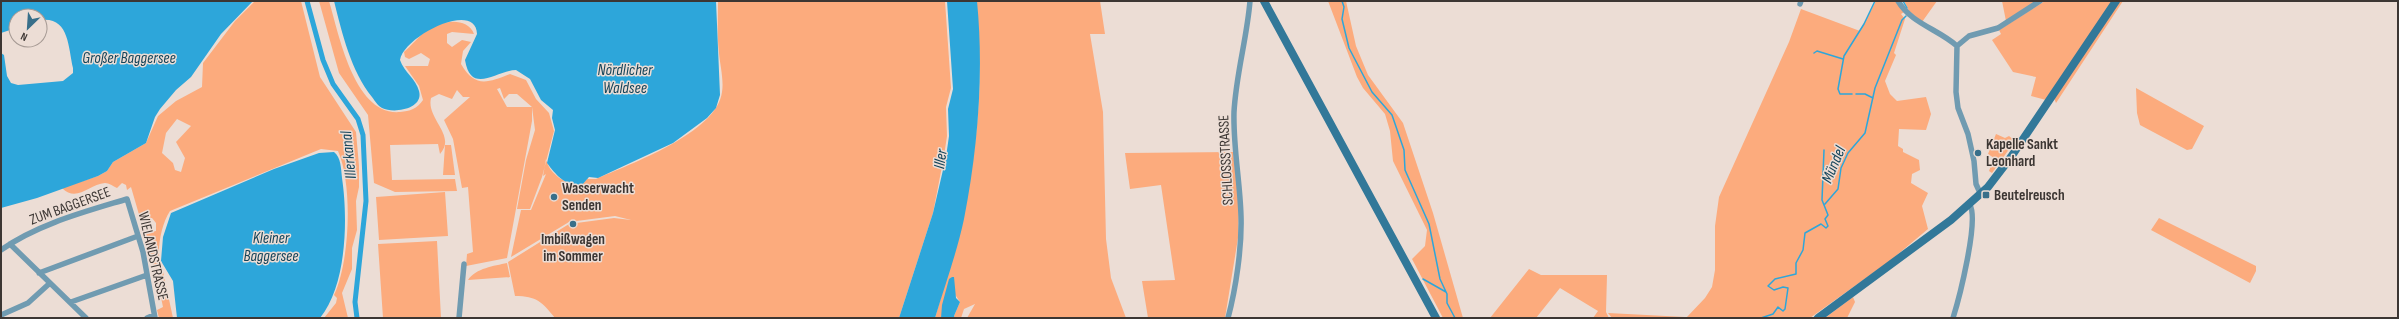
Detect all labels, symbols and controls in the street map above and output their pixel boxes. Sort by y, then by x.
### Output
north arrow [8,8,48,48]
text: N [18,29,29,44]
water label: Großer Baggersee [82,49,176,68]
water label: Nördlicher Waldsee [597,61,653,98]
street label: SCHLOSSSTRASSE [1214,114,1238,206]
water label: Illerkanal [337,129,361,180]
place label: Kapelle Sankt Leonhard [1986,135,2058,171]
water label: Mündel [1818,143,1851,186]
water label: Iller [930,147,952,170]
marker: Kapelle Sankt Leonhard [1973,148,1983,158]
place label: Wasserwacht Senden [562,179,634,215]
street label: ZUM BAGGERSEE [27,183,113,229]
place label: Beutelreusch [1994,186,2065,205]
marker: Beutelreusch [1981,190,1991,200]
marker: Wasserwacht Senden [549,192,559,202]
street label: WIELANDSTRASSE [134,210,172,302]
marker: Imbißwagen im Sommer [568,219,578,229]
water label: Kleiner Baggersee [243,229,299,266]
place label: Imbißwagen im Sommer [541,230,605,266]

